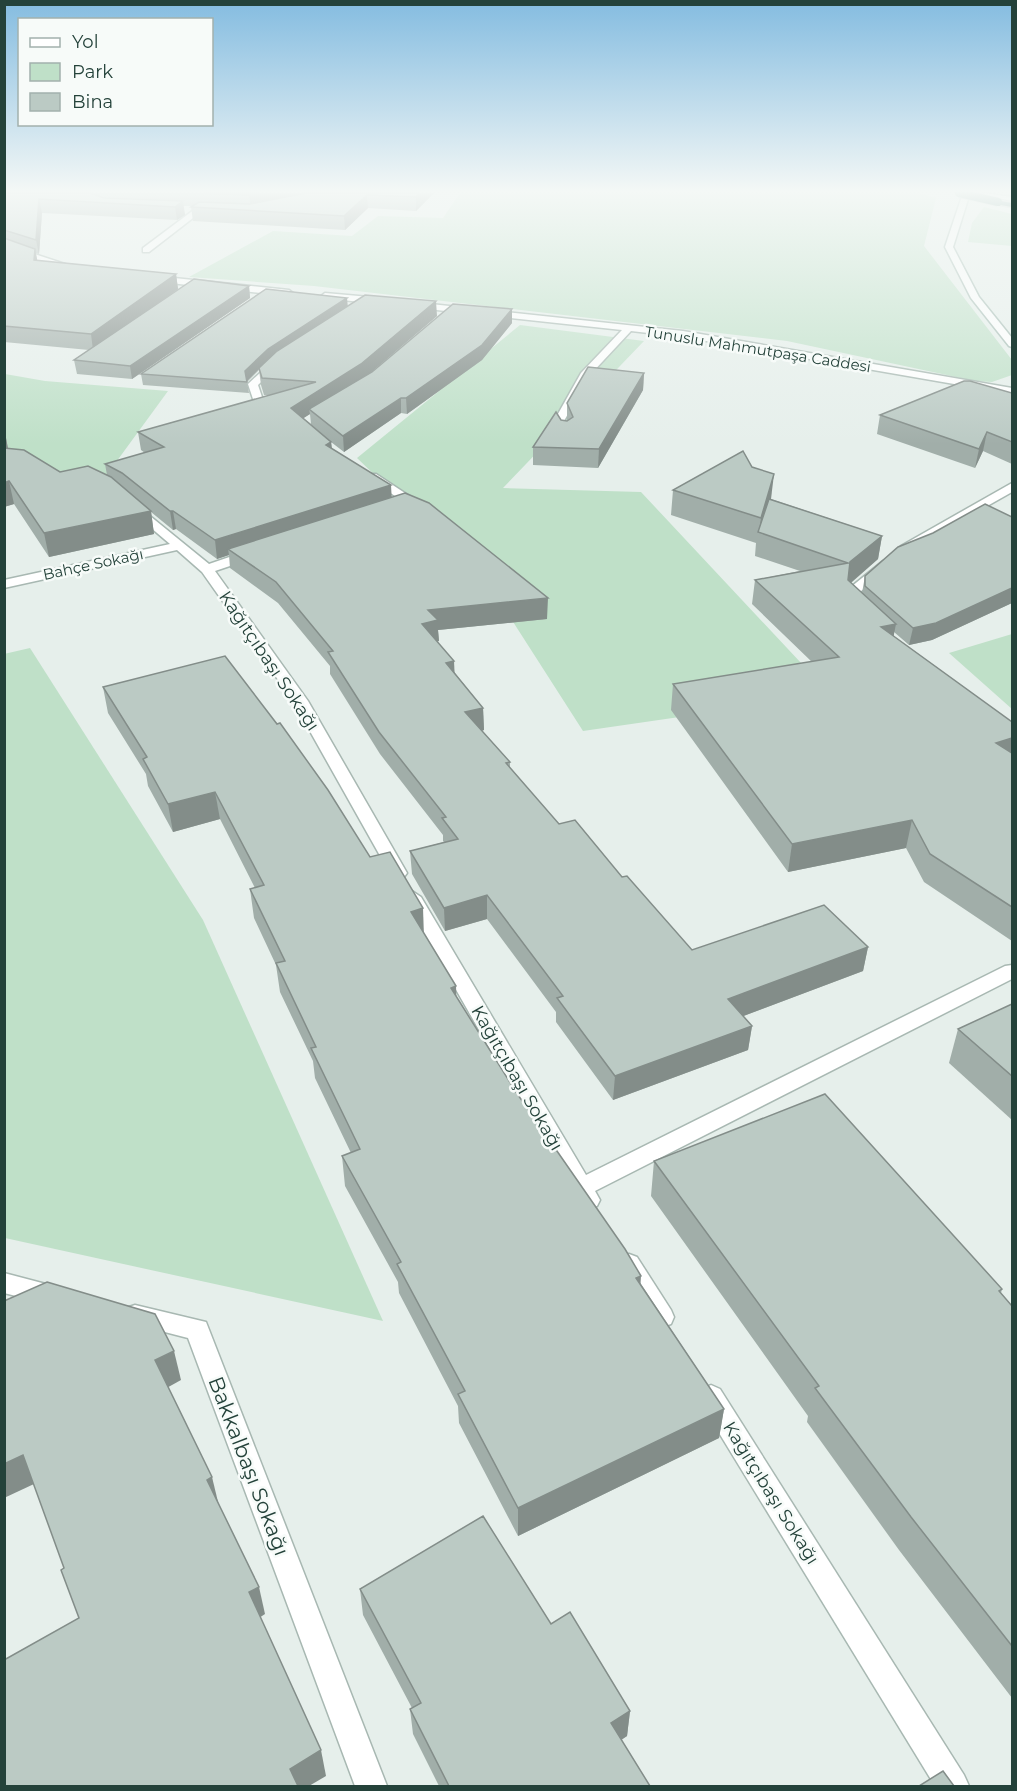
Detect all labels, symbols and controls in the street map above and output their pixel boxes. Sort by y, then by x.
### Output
legend [18,18,213,126]
text: Yol [72,31,98,53]
text: Park [72,61,113,83]
text: Bina [72,91,113,113]
street label: Tunuslu Mahmutpaşa Caddesi [644,322,872,376]
street label: Bahçe Sokağı [41,544,145,584]
street label: Kağıtçıbaşı Sokağı [214,587,324,735]
street label: Kağıtçıbaşı Sokağı [466,1001,568,1155]
street label: Bakkalbaşı Sokağı [203,1373,295,1559]
street label: Kağıtçıbaşı Sokağı [718,1418,824,1568]

